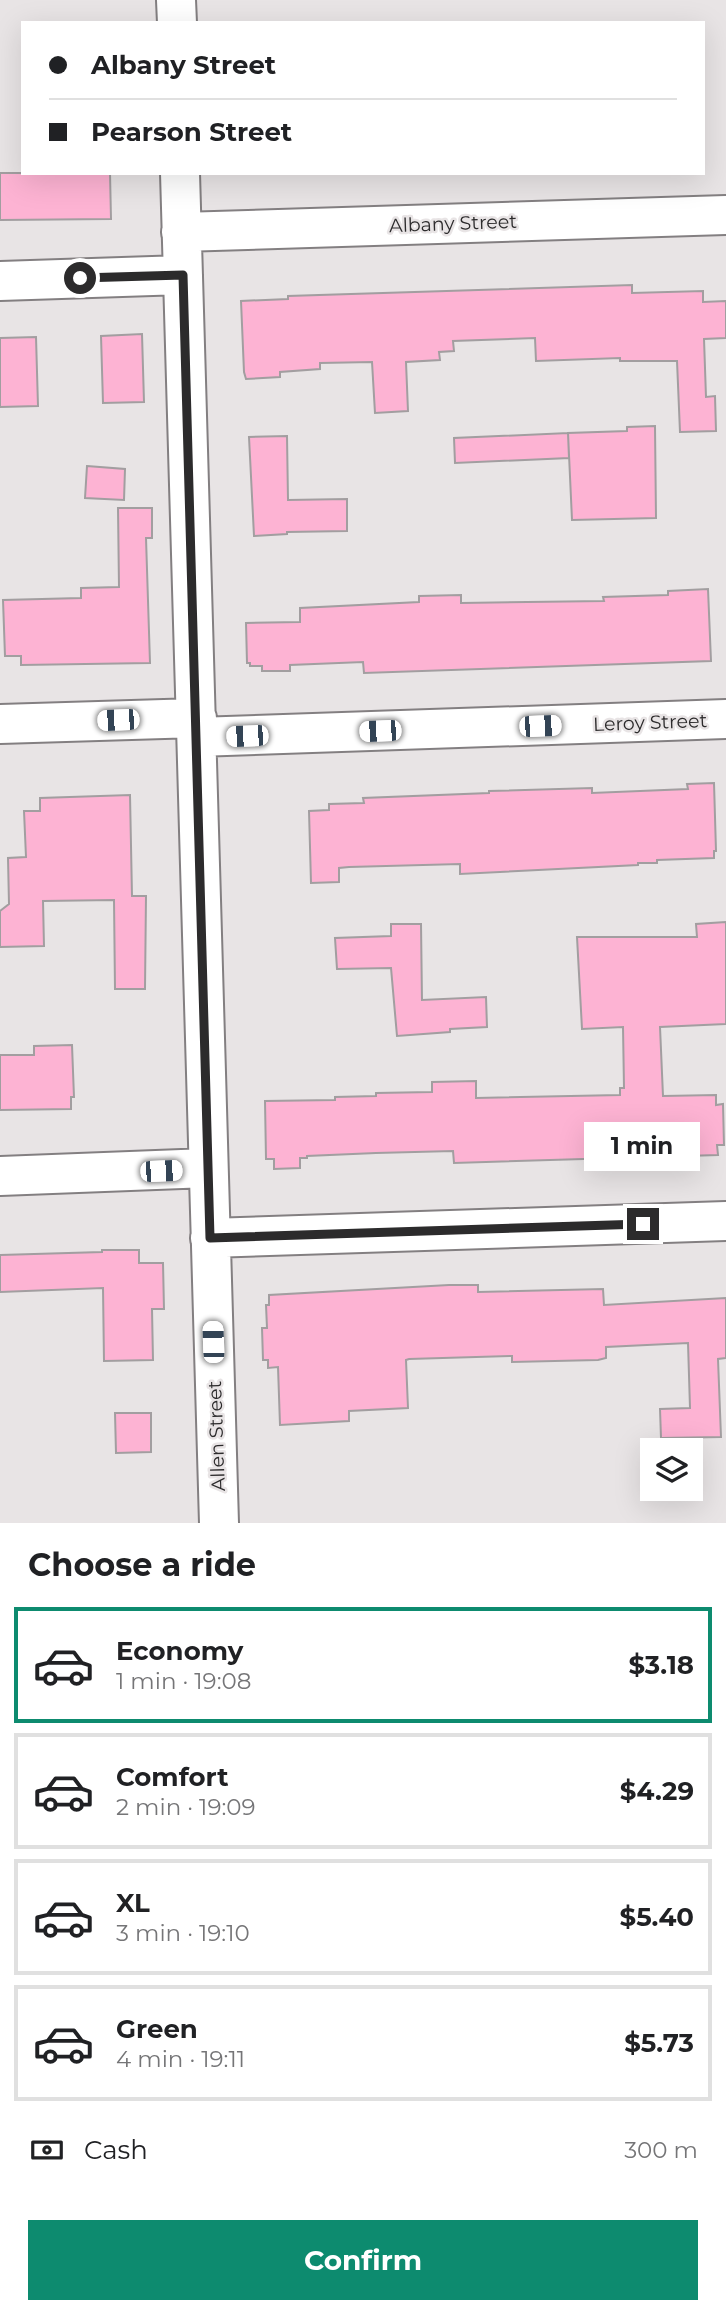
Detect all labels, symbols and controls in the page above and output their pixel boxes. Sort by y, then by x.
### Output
text: Albany Street [91,49,276,81]
text: Pearson Street [91,116,292,148]
street label: Albany Street [389,210,518,237]
route start [64,262,96,294]
car [97,709,140,731]
street label: Leroy Street [593,709,708,736]
car [519,715,562,737]
car [359,720,402,742]
car [226,725,269,747]
callout: 1 min [585,1122,701,1172]
text: 1 min [611,1132,673,1160]
car [140,1160,183,1182]
route end [627,1208,659,1240]
car [202,1321,225,1363]
street label: Allen Street [203,1380,230,1492]
map controls [640,1438,703,1501]
button: layers [640,1438,703,1501]
text: Choose a ride [28,1545,256,1584]
icon: car [32,1634,95,1697]
text: Economy [116,1635,243,1667]
text: $3.18 [628,1649,694,1681]
text: 1 min · 19:08 [116,1667,251,1695]
icon: car [32,1760,95,1823]
text: Comfort [116,1761,228,1793]
text: $4.29 [620,1775,694,1807]
text: 2 min · 19:09 [116,1793,256,1821]
icon: car [32,1886,95,1949]
text: XL [116,1887,150,1919]
text: $5.40 [620,1901,694,1933]
text: 3 min · 19:10 [116,1919,250,1947]
icon: car [32,2012,95,2075]
text: Green [116,2013,198,2045]
text: $5.73 [624,2027,694,2059]
text: 4 min · 19:11 [116,2045,245,2073]
icon: cash [28,2131,66,2169]
text: Cash [84,2134,148,2166]
text: 300 m [624,2136,698,2164]
button: Confirm [28,2220,698,2300]

